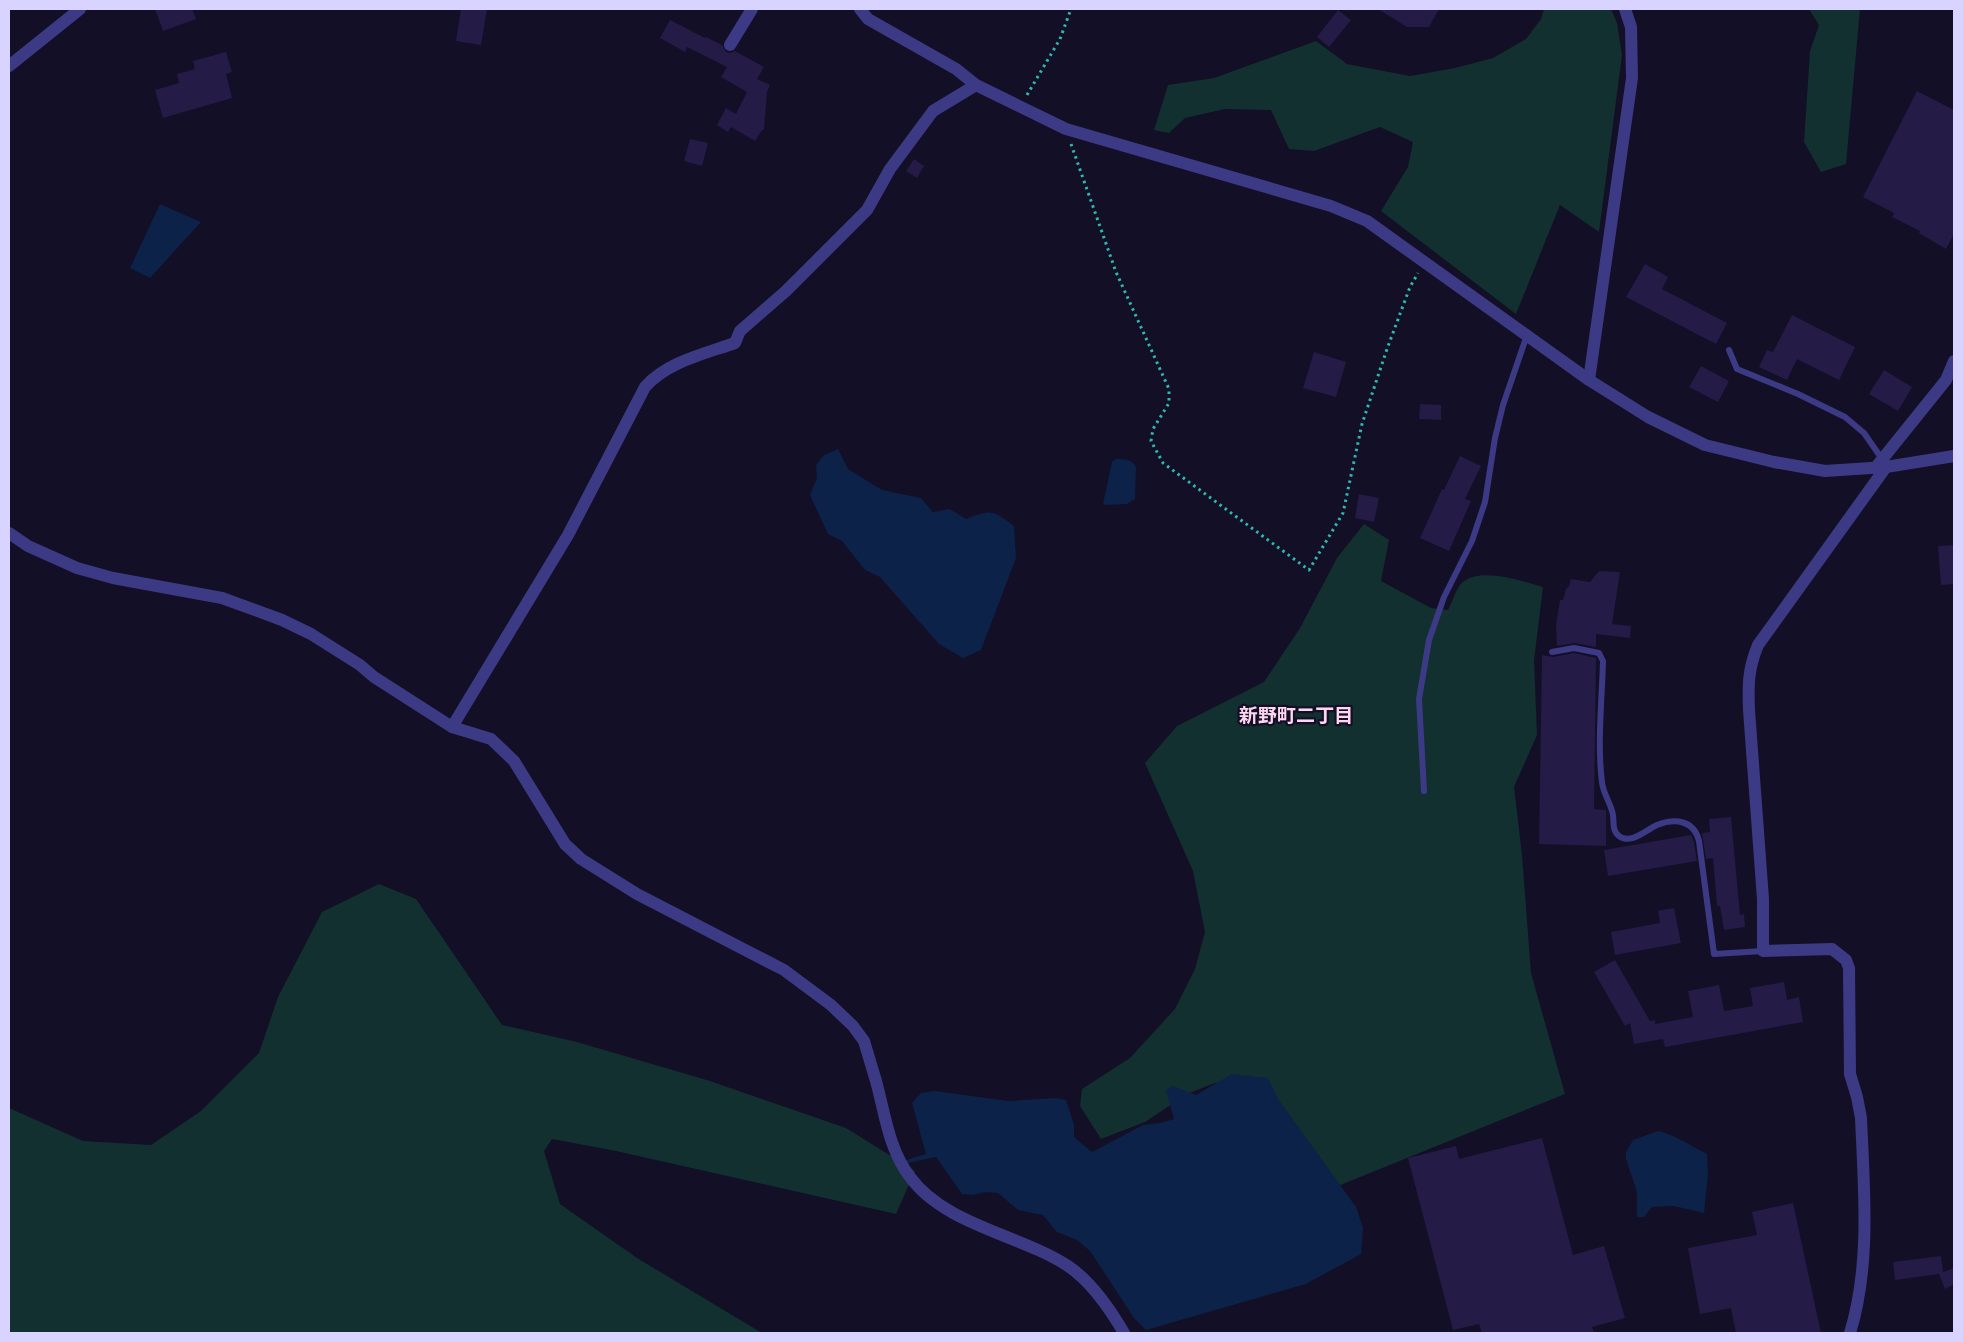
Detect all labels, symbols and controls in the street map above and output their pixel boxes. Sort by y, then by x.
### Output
district label: 新野町二丁目 [1239,705,1353,726]

